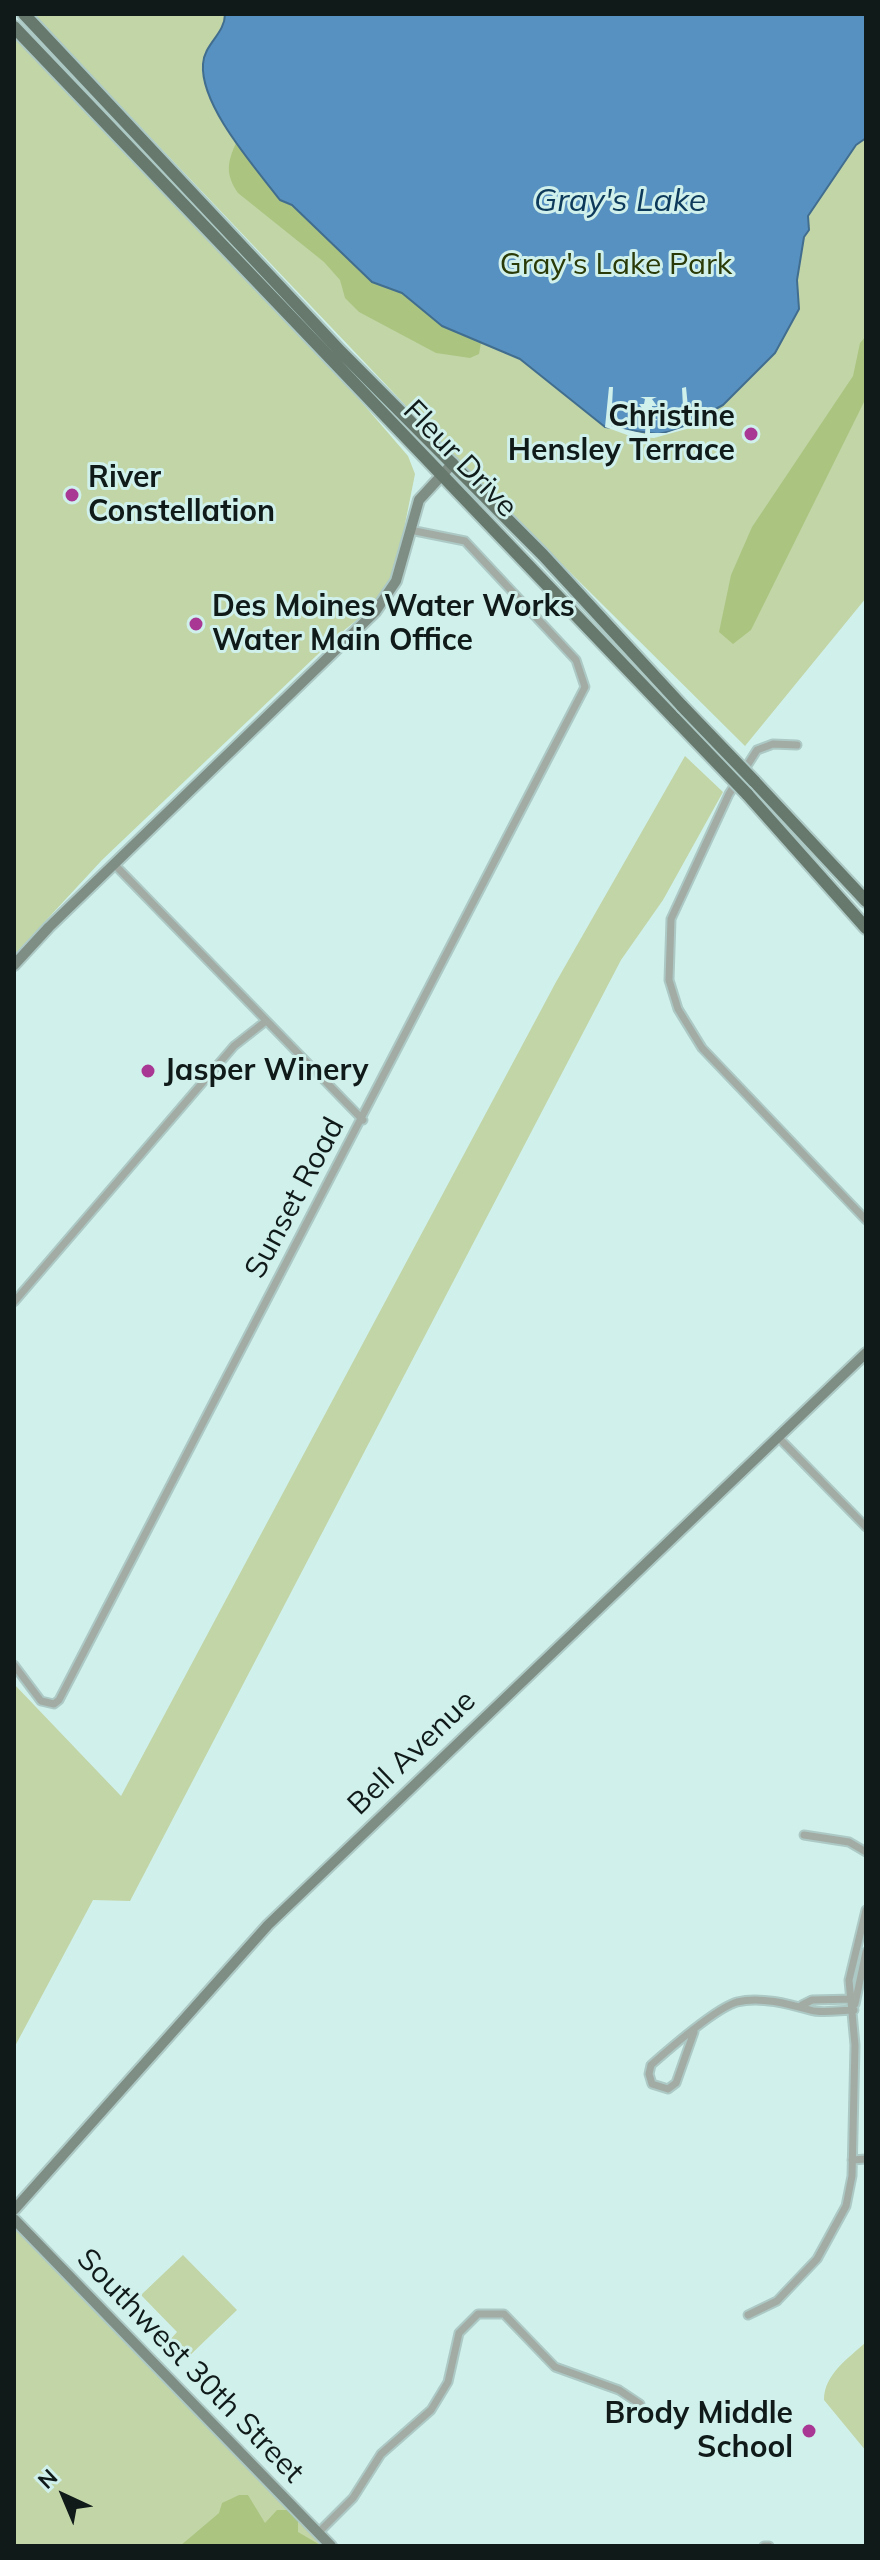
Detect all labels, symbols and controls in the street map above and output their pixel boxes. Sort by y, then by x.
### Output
water label: Gray's Lake [534,182,706,220]
park label: Gray's Lake Park [500,247,732,283]
street label: Fleur Drive [395,393,525,525]
place label: Christine Hensley Terrace [508,399,735,470]
marker: Christine Hensley Terrace [742,425,760,443]
place label: River Constellation [88,460,275,530]
marker: River Constellation [63,486,81,504]
place label: Des Moines Water Works Water Main Office [212,589,575,660]
marker: Des Moines Water Works Water Main Office [187,615,205,633]
place label: Jasper Winery [164,1053,369,1089]
marker: Jasper Winery [139,1062,157,1080]
street label: Sunset Road [238,1112,352,1284]
street label: Bell Avenue [341,1683,483,1823]
street label: Southwest 30th Street [69,2242,311,2490]
place label: Brody Middle School [604,2396,793,2466]
marker: Brody Middle School [800,2422,818,2440]
north arrow [24,2456,104,2536]
text: N [32,2463,63,2495]

